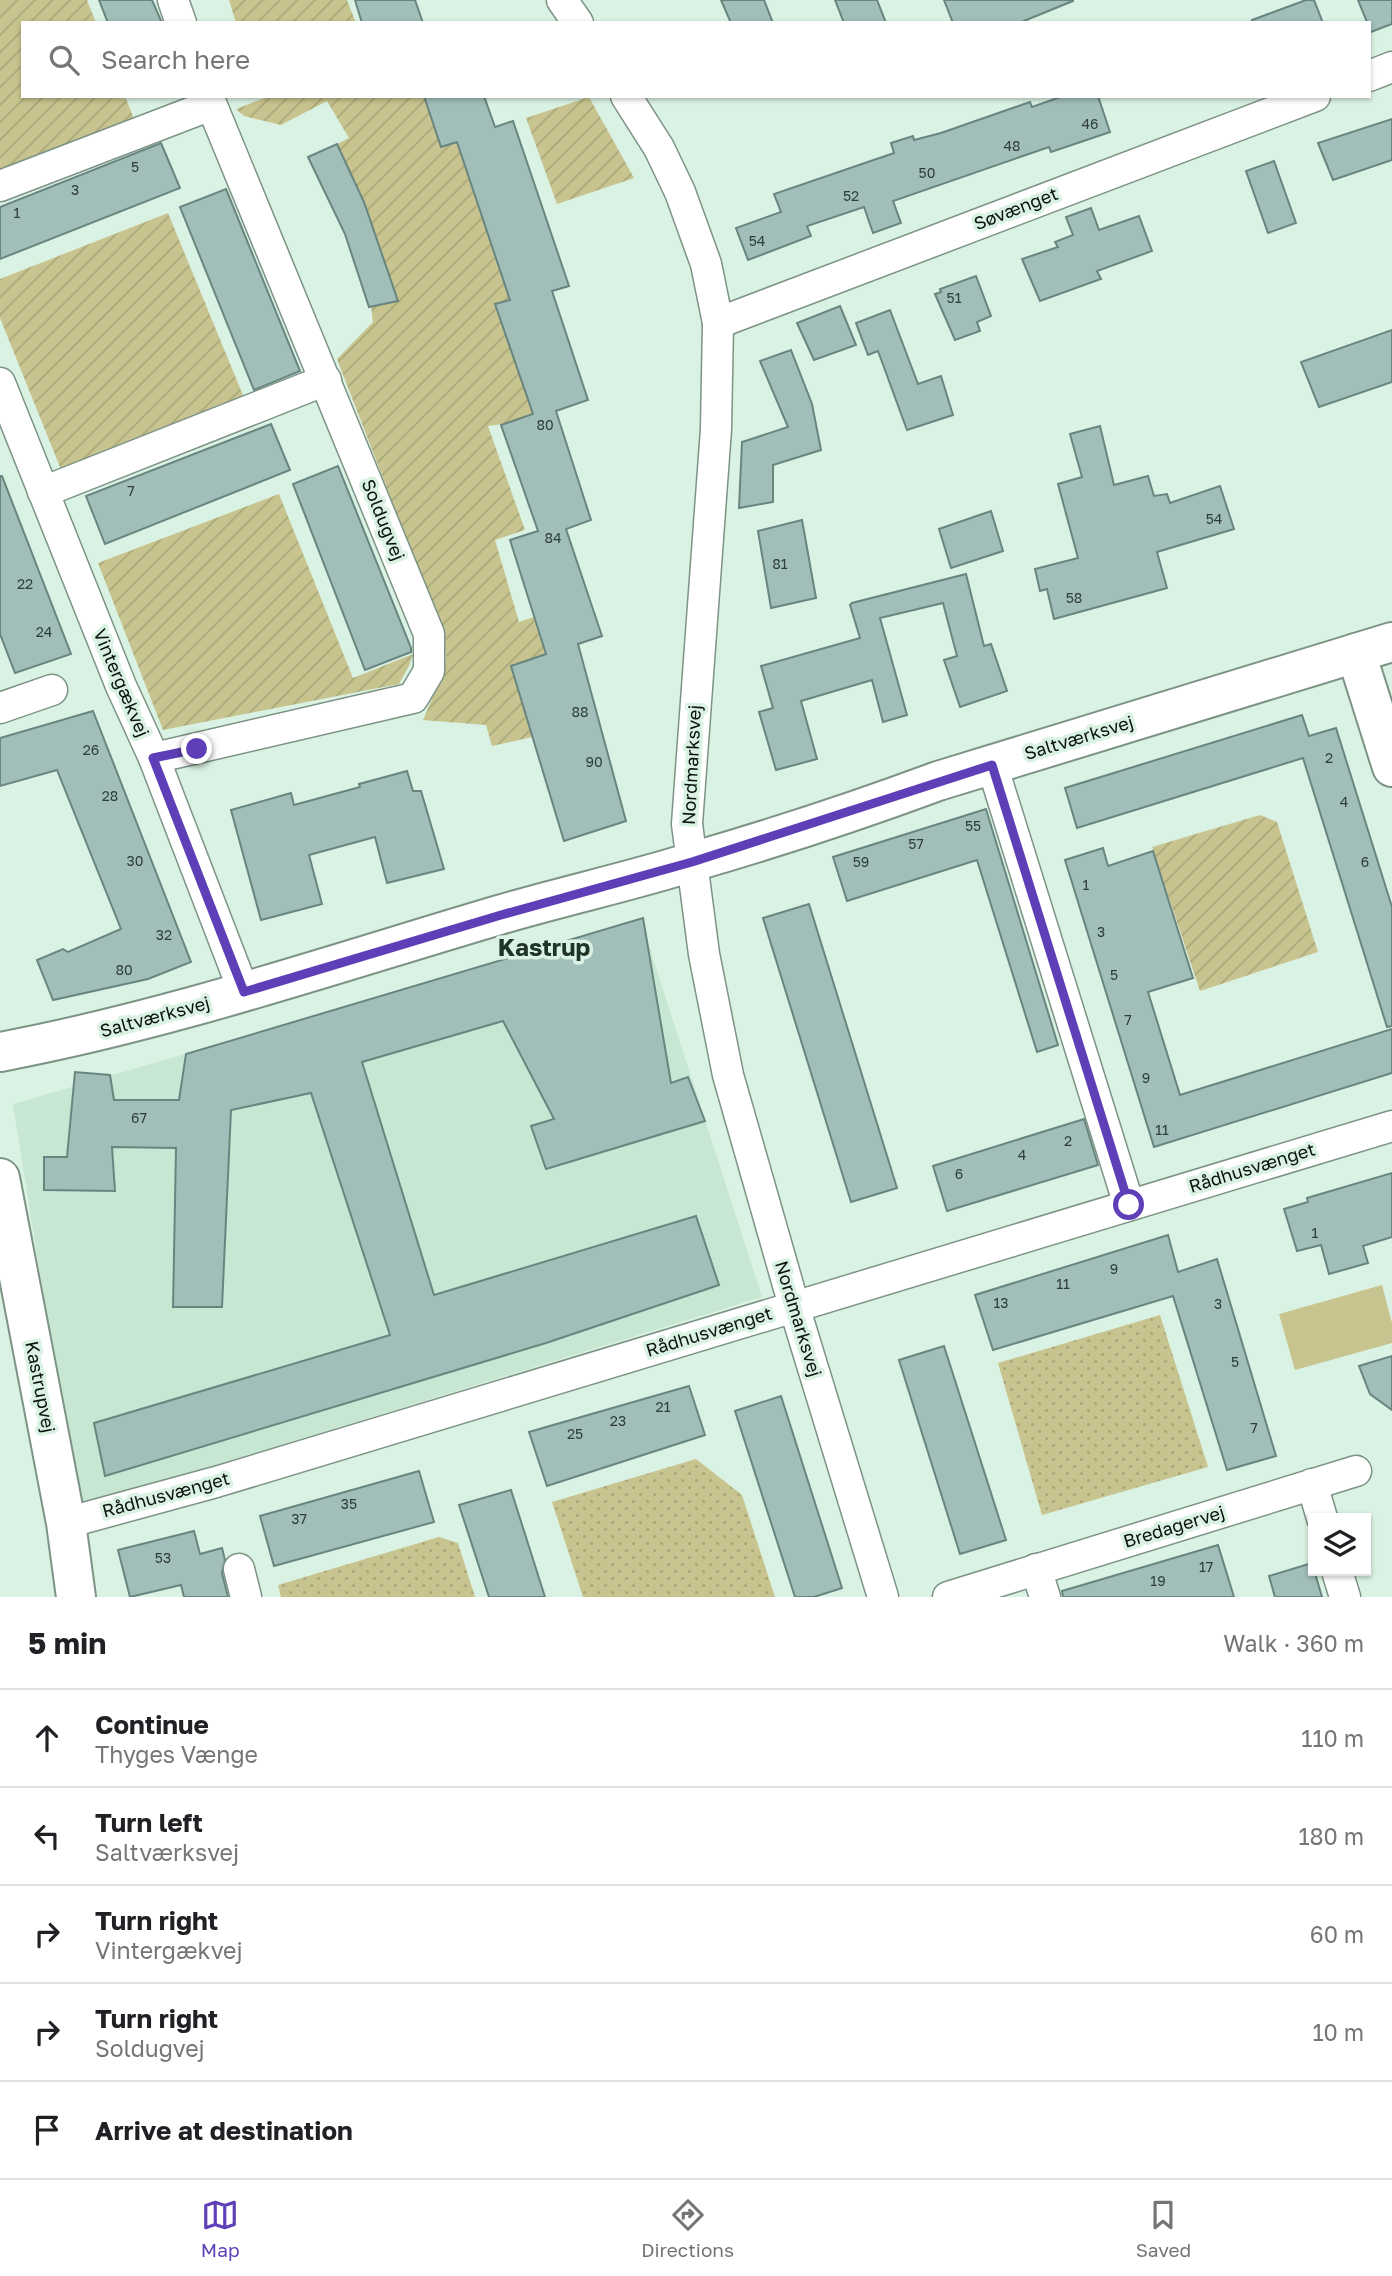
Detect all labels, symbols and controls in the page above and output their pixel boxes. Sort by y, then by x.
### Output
search box [21,21,1371,98]
icon: search [45,41,83,79]
text: Search here [101,44,250,75]
house number: 46 [1081,115,1099,132]
house number: 48 [1003,137,1021,154]
house number: 5 [131,158,139,175]
house number: 50 [919,164,935,181]
house number: 3 [71,181,79,198]
street label: Søvænget [970,182,1061,234]
house number: 52 [843,187,859,204]
house number: 1 [14,204,21,221]
house number: 54 [749,232,765,249]
house number: 51 [947,289,962,306]
house number: 80 [536,416,554,433]
street label: Soldugvej [358,476,410,564]
house number: 7 [127,482,135,499]
house number: 54 [1206,510,1222,527]
house number: 84 [544,529,562,546]
house number: 81 [772,555,788,572]
house number: 22 [17,575,33,592]
house number: 58 [1066,589,1082,606]
house number: 24 [36,623,52,640]
street label: Vintergækvej [89,625,155,740]
house number: 88 [571,703,589,720]
street label: Nordmarksvej [677,704,705,826]
street label: Saltværksvej [1022,710,1136,764]
route end [181,733,212,764]
house number: 26 [83,741,99,758]
house number: 2 [1325,749,1333,766]
house number: 90 [585,753,603,770]
house number: 28 [102,787,118,804]
house number: 4 [1340,793,1348,810]
house number: 55 [965,817,981,834]
house number: 57 [908,835,924,852]
house number: 30 [127,852,143,869]
house number: 59 [853,853,869,870]
house number: 6 [1361,853,1369,870]
house number: 1 [1083,876,1090,893]
house number: 3 [1097,923,1105,940]
house number: 32 [156,926,172,943]
district label: Kastrup [498,932,590,961]
house number: 80 [115,961,133,978]
house number: 5 [1110,966,1118,983]
street label: Saltværksvej [97,991,212,1041]
house number: 7 [1124,1011,1132,1028]
house number: 9 [1142,1069,1150,1086]
house number: 67 [131,1109,147,1126]
house number: 11 [1155,1121,1169,1138]
house number: 2 [1064,1132,1072,1149]
street label: Rådhusvænget [1186,1137,1318,1197]
house number: 4 [1018,1146,1026,1163]
house number: 6 [955,1165,963,1182]
route start [1113,1189,1144,1220]
house number: 1 [1312,1224,1319,1241]
street label: Nordmarksvej [771,1258,827,1379]
house number: 9 [1110,1260,1118,1277]
house number: 11 [1056,1275,1070,1292]
house number: 13 [994,1294,1008,1311]
house number: 3 [1214,1295,1222,1312]
street label: Rådhusvænget [643,1301,775,1361]
street label: Kastrupvej [21,1339,61,1434]
house number: 5 [1231,1353,1239,1370]
house number: 21 [656,1398,671,1415]
house number: 23 [610,1412,626,1429]
house number: 7 [1250,1419,1258,1436]
house number: 25 [567,1425,583,1442]
street label: Rådhusvænget [100,1466,232,1522]
house number: 35 [341,1495,357,1512]
street label: Bredagervej [1120,1500,1227,1552]
house number: 37 [291,1510,307,1527]
map controls [1308,1513,1371,1576]
button: layers [1308,1513,1371,1576]
house number: 53 [155,1549,171,1566]
house number: 17 [1199,1558,1213,1575]
house number: 19 [1150,1572,1166,1589]
text: 5 min [28,1625,106,1661]
text: Walk · 360 m [1223,1629,1364,1657]
text: Continue [95,1709,209,1740]
icon: ahead [28,1719,66,1757]
text: 110 m [1301,1724,1364,1752]
text: Thyges Vænge [95,1740,258,1768]
text: Turn left [95,1807,203,1838]
icon: left [28,1817,66,1855]
text: 180 m [1298,1822,1364,1850]
text: Saltværksvej [95,1838,239,1866]
text: Turn right [95,1905,218,1936]
icon: right [28,1915,66,1953]
text: 60 m [1310,1920,1364,1948]
text: Vintergækvej [95,1936,243,1964]
text: Turn right [95,2003,218,2034]
icon: right [28,2013,66,2051]
text: 10 m [1312,2018,1364,2046]
text: Soldugvej [95,2034,205,2062]
icon: arrive [28,2111,66,2149]
text: Arrive at destination [95,2115,353,2146]
tab: Map [201,2196,240,2261]
tab: Directions [641,2196,734,2261]
tab: Saved [1136,2196,1191,2261]

